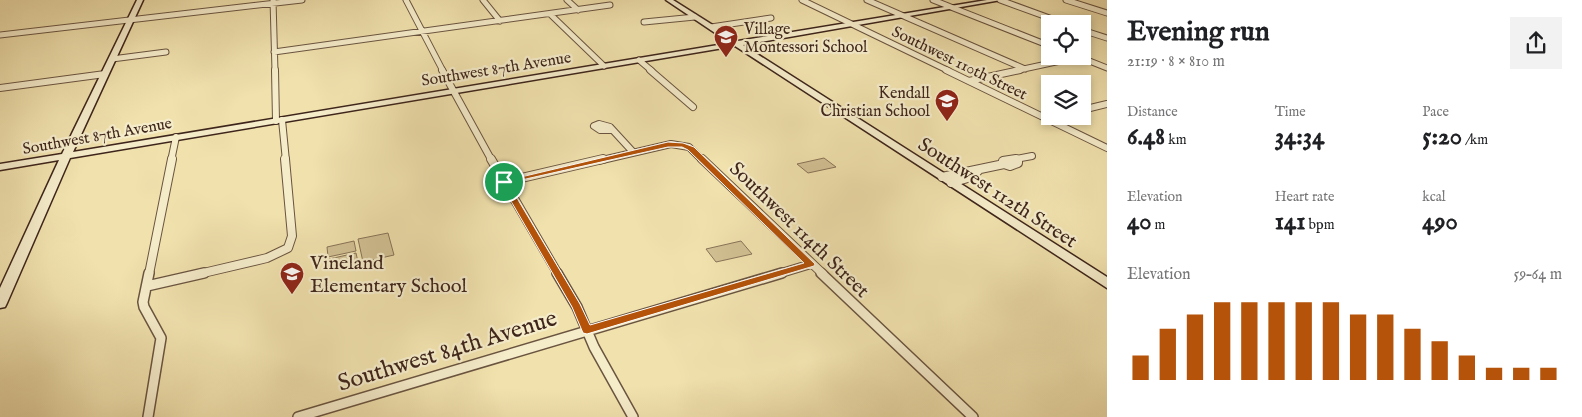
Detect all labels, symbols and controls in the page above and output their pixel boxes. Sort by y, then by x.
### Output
map controls [1041,15,1091,125]
button: locate [1041,15,1091,65]
text: Evening run [1127,15,1270,50]
button: share [1510,17,1562,69]
place label: Village Montessori School [743,20,868,58]
street label: Southwest 110th Street [888,22,1031,105]
school or university icon: Village Montessori School [713,24,739,58]
street label: Southwest 87th Avenue [420,48,573,92]
text: 21:19 · 8 × 810 m [1127,52,1225,72]
button: layers [1041,75,1091,125]
place label: Kendall Christian School [820,84,931,122]
school or university icon: Kendall Christian School [934,88,960,122]
text: Distance [1127,103,1178,121]
text: Time [1275,103,1306,121]
text: Pace [1422,103,1449,121]
street label: Southwest 87th Avenue [21,114,174,160]
text: 6.48 [1127,121,1165,153]
text: 34:34 [1275,121,1324,153]
text: 5:20 [1422,121,1462,153]
text: km [1165,131,1187,149]
text: /km [1462,131,1488,149]
street label: Southwest 112th Street [913,132,1082,254]
street label: Southwest 114th Street [724,157,874,304]
pin [483,161,525,203]
icon: arrive [490,168,518,196]
text: Elevation [1127,188,1183,206]
text: Heart rate [1275,188,1334,206]
text: kcal [1422,188,1446,206]
text: 40 [1127,206,1152,238]
text: 141 [1275,206,1306,238]
text: 490 [1422,206,1458,238]
text: m [1152,216,1165,234]
text: bpm [1306,216,1334,234]
place label: Vineland Elementary School [309,251,468,299]
school or university icon: Vineland Elementary School [279,261,305,295]
text: Elevation [1127,265,1190,285]
text: 59–64 m [1513,265,1562,285]
street label: Southwest 84th Avenue [334,303,561,400]

